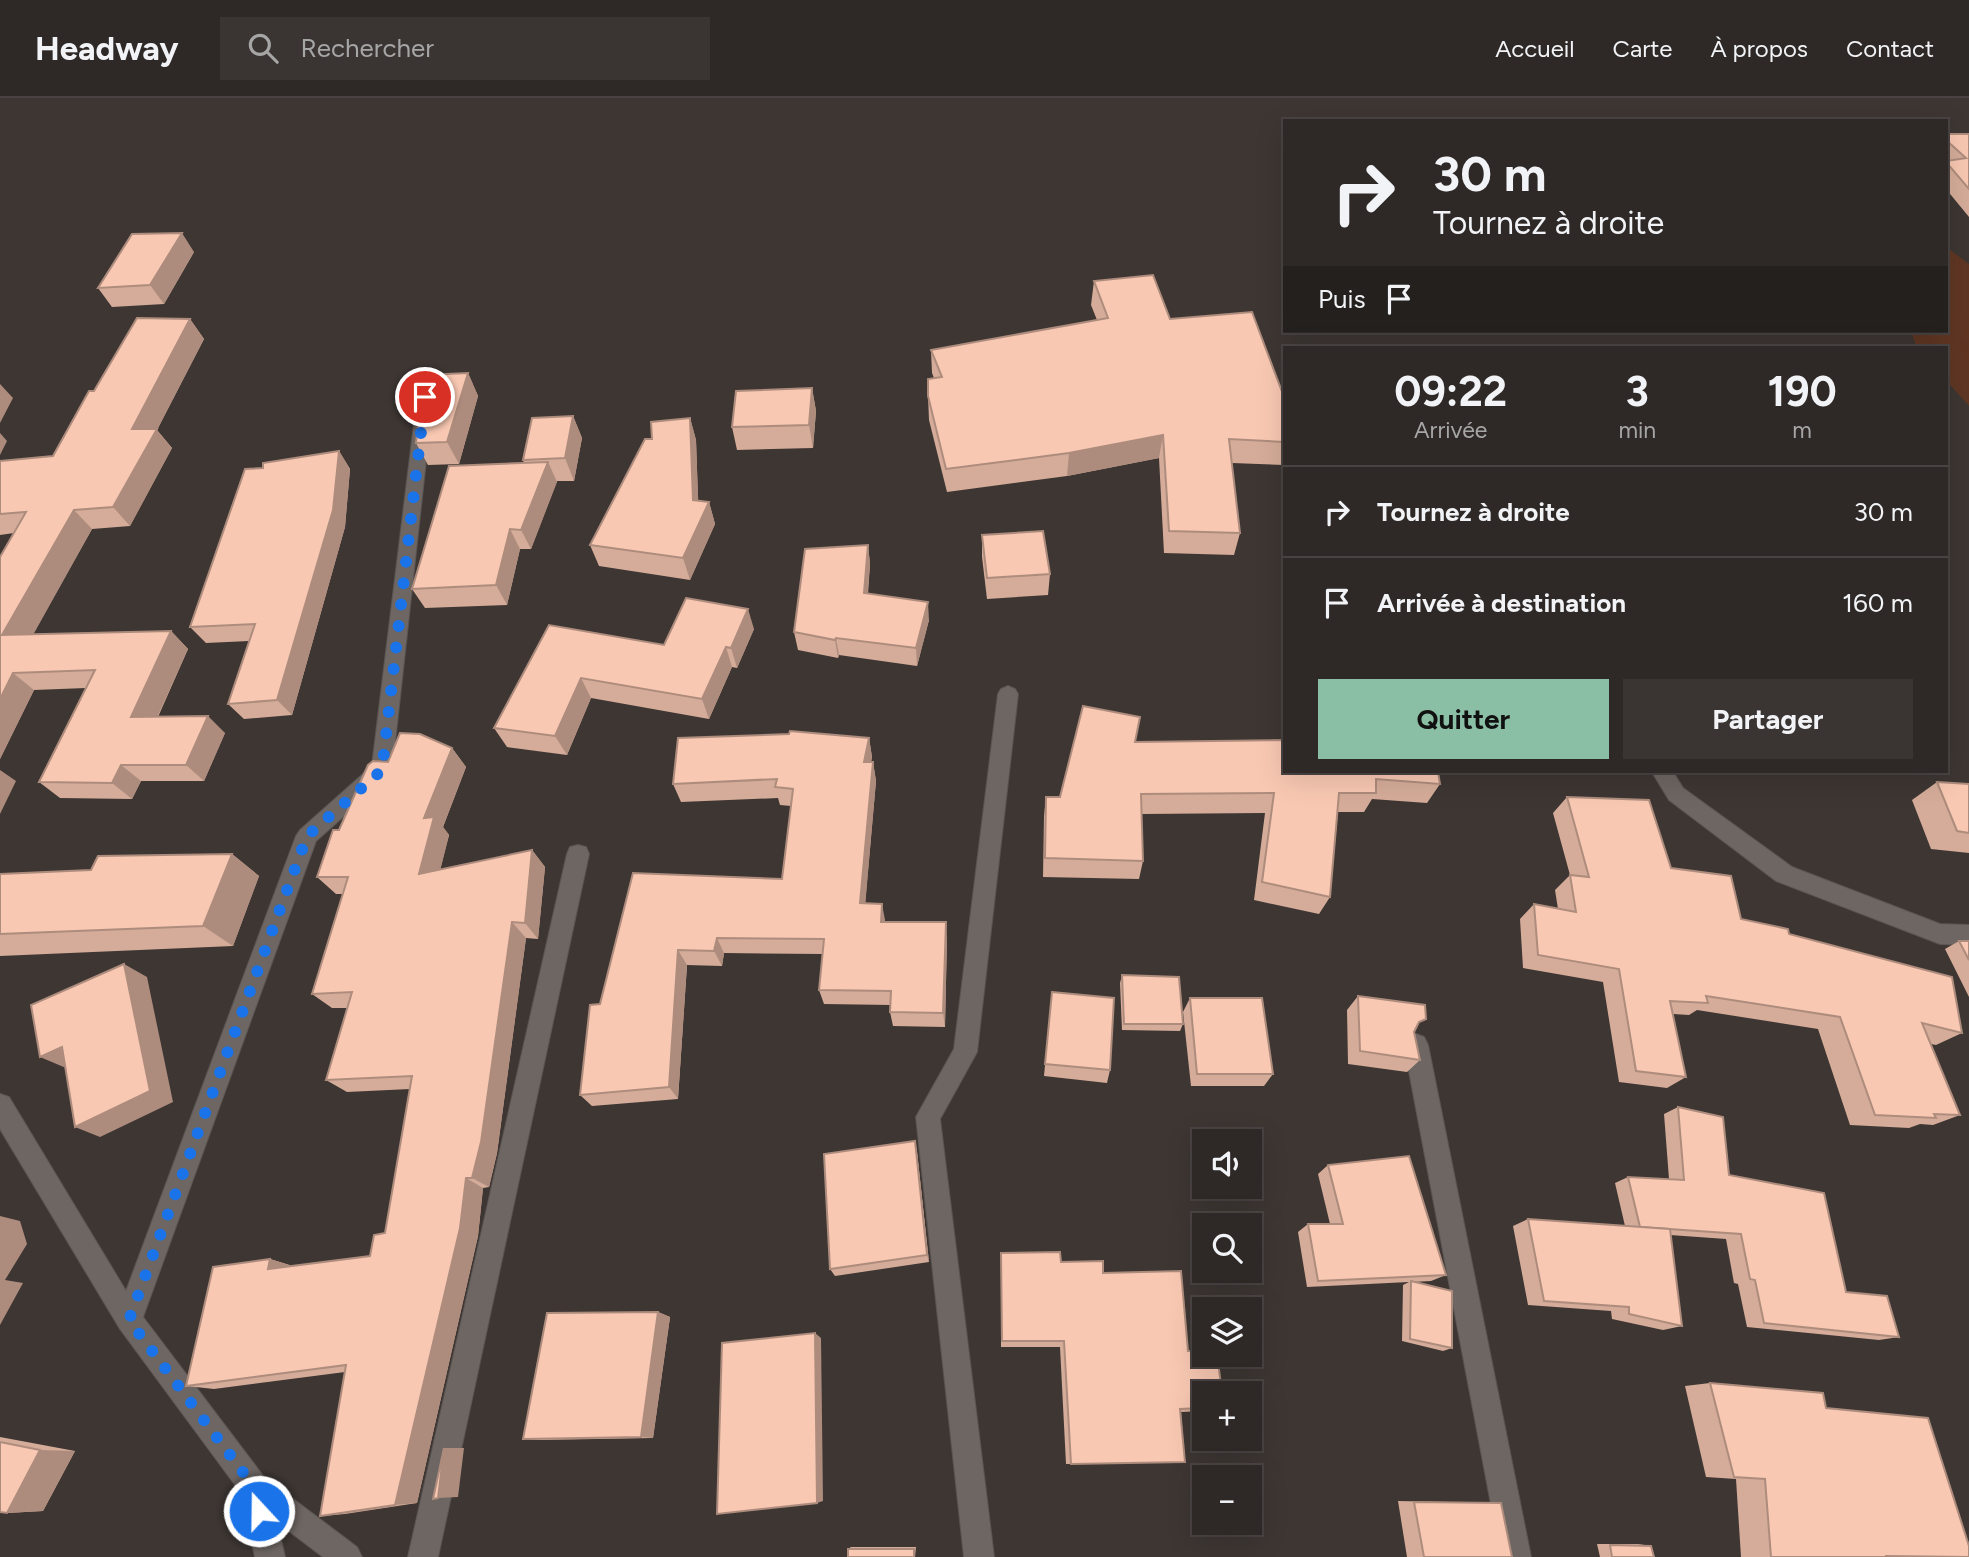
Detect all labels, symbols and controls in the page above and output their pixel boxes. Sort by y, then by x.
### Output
search box [220,17,710,80]
text: Headway [35,29,178,68]
icon: search [244,29,282,67]
text: Rechercher [300,32,434,64]
text: Accueil [1495,34,1575,63]
text: Carte [1613,34,1672,63]
text: À propos [1710,34,1808,63]
text: Contact [1846,34,1934,63]
text: 30 m [1433,144,1546,203]
icon: right [1318,147,1409,238]
text: Tournez à droite [1433,204,1664,242]
icon: arrive [1380,280,1418,318]
text: Puis [1318,283,1366,315]
text: 09:22 [1394,366,1507,417]
text: 3 [1626,366,1649,417]
text: 190 [1767,366,1837,417]
pin [395,367,455,427]
icon: arrive [406,378,444,416]
text: Arrivée [1414,416,1487,444]
text: min [1618,416,1656,444]
text: m [1792,416,1812,444]
icon: right [1318,493,1356,531]
text: Tournez à droite [1377,496,1570,528]
text: 30 m [1854,496,1913,528]
icon: arrive [1318,584,1356,622]
text: Arrivée à destination [1377,587,1626,619]
text: 160 m [1842,587,1913,619]
button: Quitter [1318,679,1609,759]
button: Partager [1623,679,1913,759]
map controls [1192,1129,1262,1535]
button: sound [1192,1129,1262,1199]
button: search [1192,1213,1262,1283]
button: layers [1192,1297,1262,1367]
button: + [1192,1381,1262,1451]
button: − [1192,1465,1262,1535]
position arrow [222,1474,296,1548]

